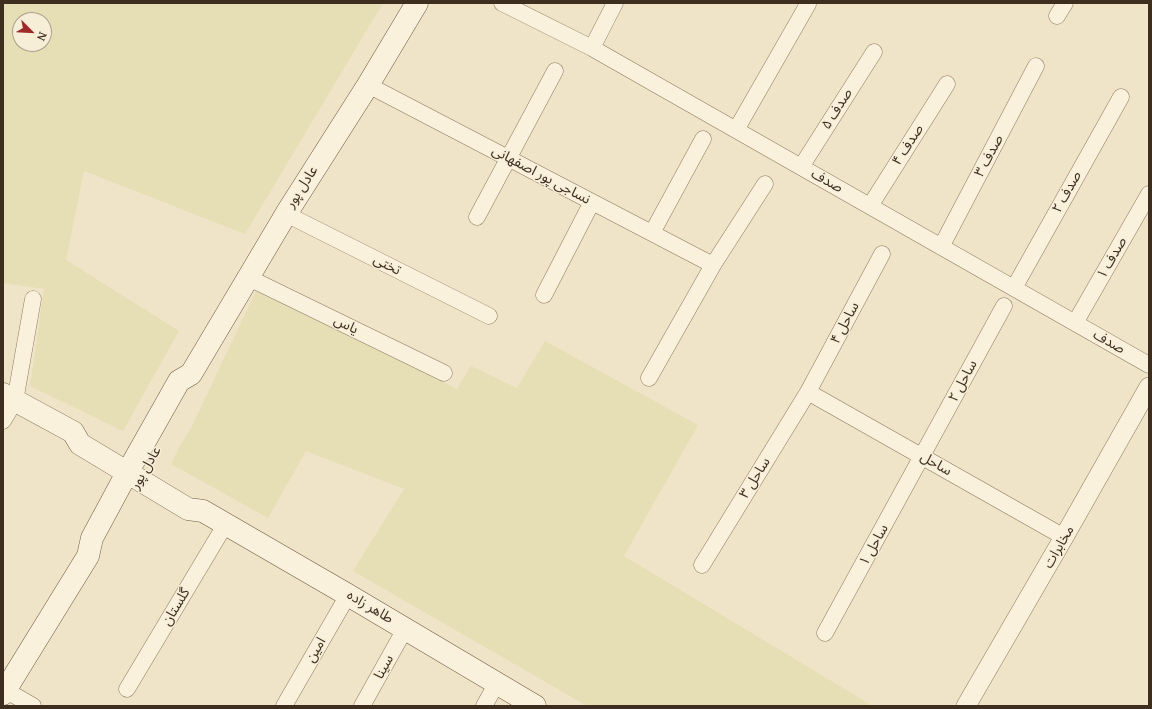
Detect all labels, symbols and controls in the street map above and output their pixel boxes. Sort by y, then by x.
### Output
north arrow [12,12,52,52]
text: N [34,30,50,43]
street label: صدف ۵ [818,85,856,133]
street label: صدف ۴ [889,121,927,169]
street label: صدف ۳ [971,132,1007,180]
street label: نساجی پور اصفهانی [489,142,593,208]
street label: عادل پور [282,163,322,211]
street label: صدف [808,165,846,197]
street label: صدف ۲ [1049,168,1085,216]
street label: صدف ۱ [1093,234,1131,282]
street label: تختی [370,251,404,279]
street label: ساحل ۴ [827,299,863,347]
street label: یاس [331,312,361,338]
street label: صدف [1090,326,1128,358]
street label: ساحل ۲ [945,357,981,405]
street label: عادل پور [127,444,165,492]
street label: ساحل [917,448,955,480]
street label: ساحل ۳ [736,454,774,502]
street label: ساحل ۱ [856,521,892,569]
street label: مخابرات [1040,523,1078,571]
street label: گلستان [158,585,194,629]
street label: طاهر زاده [344,587,396,627]
street label: امین [302,634,330,666]
street label: سینا [371,652,397,682]

